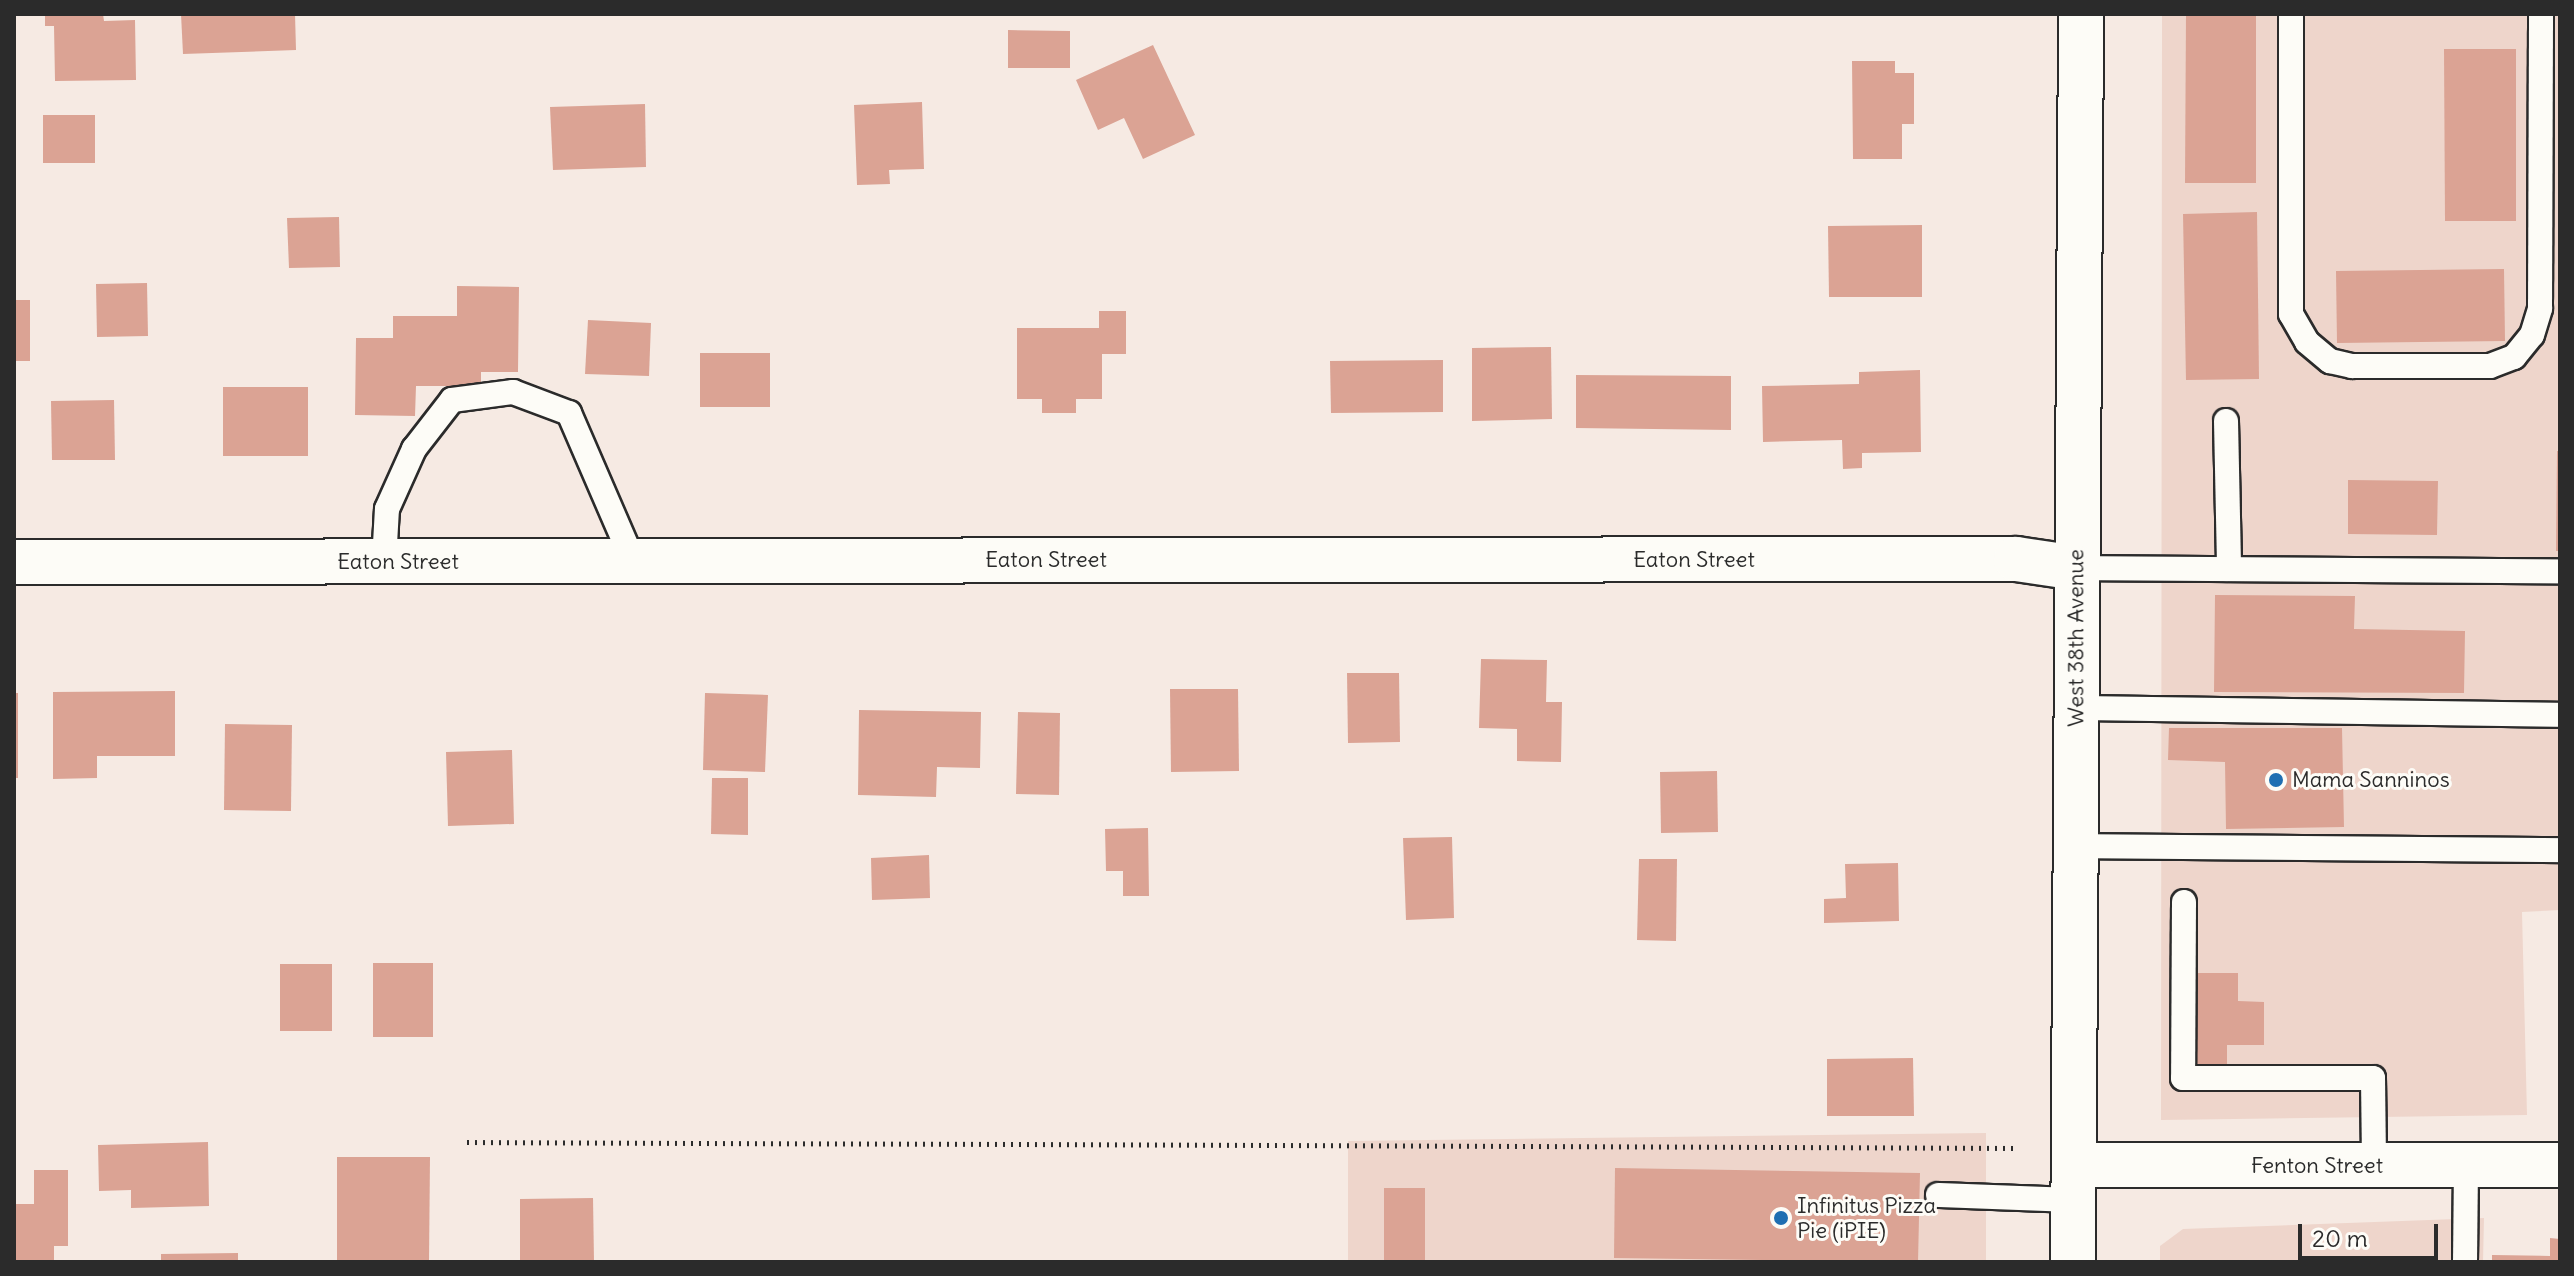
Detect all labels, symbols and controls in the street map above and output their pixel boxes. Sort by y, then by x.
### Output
street label: Eaton Street [985,547,1107,573]
street label: Eaton Street [1633,547,1755,573]
street label: Eaton Street [337,549,459,575]
street label: West 38th Avenue [2063,549,2089,727]
place label: Mama Sanninos [2292,767,2450,793]
marker: Mama Sanninos [2267,771,2285,789]
street label: Fenton Street [2251,1153,2383,1179]
place label: Infinitus Pizza Pie (iPIE) [1797,1192,1936,1244]
scale bar [2302,1208,2442,1258]
marker: Infinitus Pizza Pie (iPIE) [1772,1209,1790,1227]
text: 20 m [2312,1223,2368,1253]

